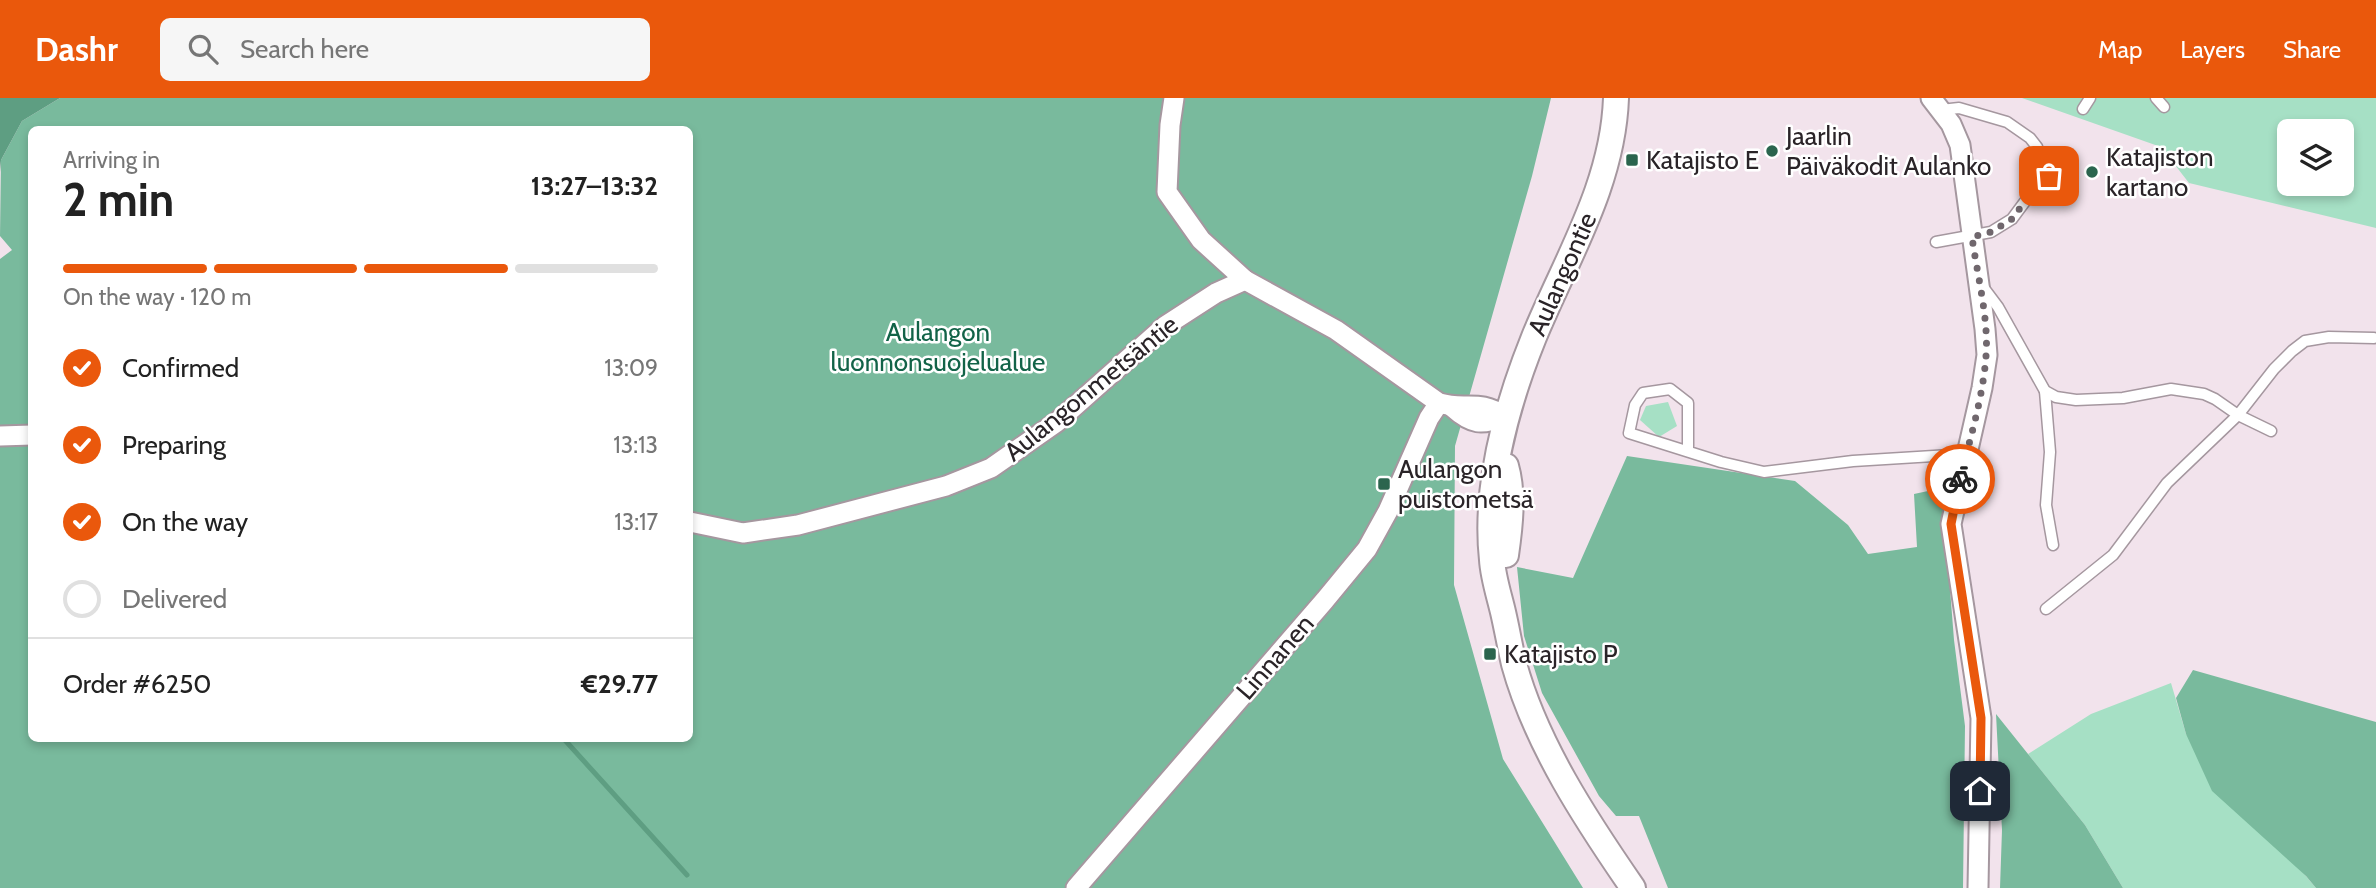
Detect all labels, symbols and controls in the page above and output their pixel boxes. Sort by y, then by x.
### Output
search box [160,18,650,81]
text: Dashr [35,29,118,69]
icon: search [184,30,222,68]
text: Search here [240,33,369,65]
text: Map [2098,35,2142,64]
text: Layers [2180,35,2245,64]
text: Share [2283,35,2341,64]
map controls [2277,119,2354,196]
button: layers [2277,119,2354,196]
place label: Jaarlin Päiväkodit Aulanko [1785,120,1991,182]
place label: Katajiston kartano [2106,141,2213,203]
marker: Jaarlin Päiväkodit Aulanko [1764,143,1780,159]
place label: Katajisto E [1646,144,1759,176]
text: Arriving in [63,146,160,174]
pin [2019,146,2079,206]
marker: Katajisto E [1624,152,1640,168]
icon: bag [2030,157,2068,195]
marker: Katajiston kartano [2084,164,2100,180]
text: 13:27–13:32 [531,170,658,202]
text: 2 min [63,172,174,228]
street label: Aulangontie [1521,207,1603,341]
text: On the way · 120 m [63,283,251,311]
street label: Aulangonmetsäntie [998,308,1184,468]
park label: Aulangon luonnonsuojelualue [831,316,1045,378]
icon: check [63,349,101,387]
text: Confirmed [122,352,239,384]
text: 13:09 [604,354,658,382]
icon: check [63,426,101,464]
text: Preparing [122,429,226,461]
text: 13:13 [613,431,658,459]
courier [1925,444,1995,514]
place label: Aulangon puistometsä [1398,453,1534,515]
icon: bike [1941,460,1979,498]
marker: Aulangon puistometsä [1376,476,1392,492]
icon: check [63,503,101,541]
text: On the way [122,506,248,538]
text: 13:17 [614,508,658,536]
text: Delivered [122,583,227,615]
street label: Linnanen [1229,608,1321,706]
place label: Katajisto P [1504,638,1618,670]
marker: Katajisto P [1482,646,1498,662]
text: Order #6250 [63,668,211,700]
text: €29.77 [581,668,658,700]
pin [1950,761,2010,821]
icon: home [1961,772,1999,810]

